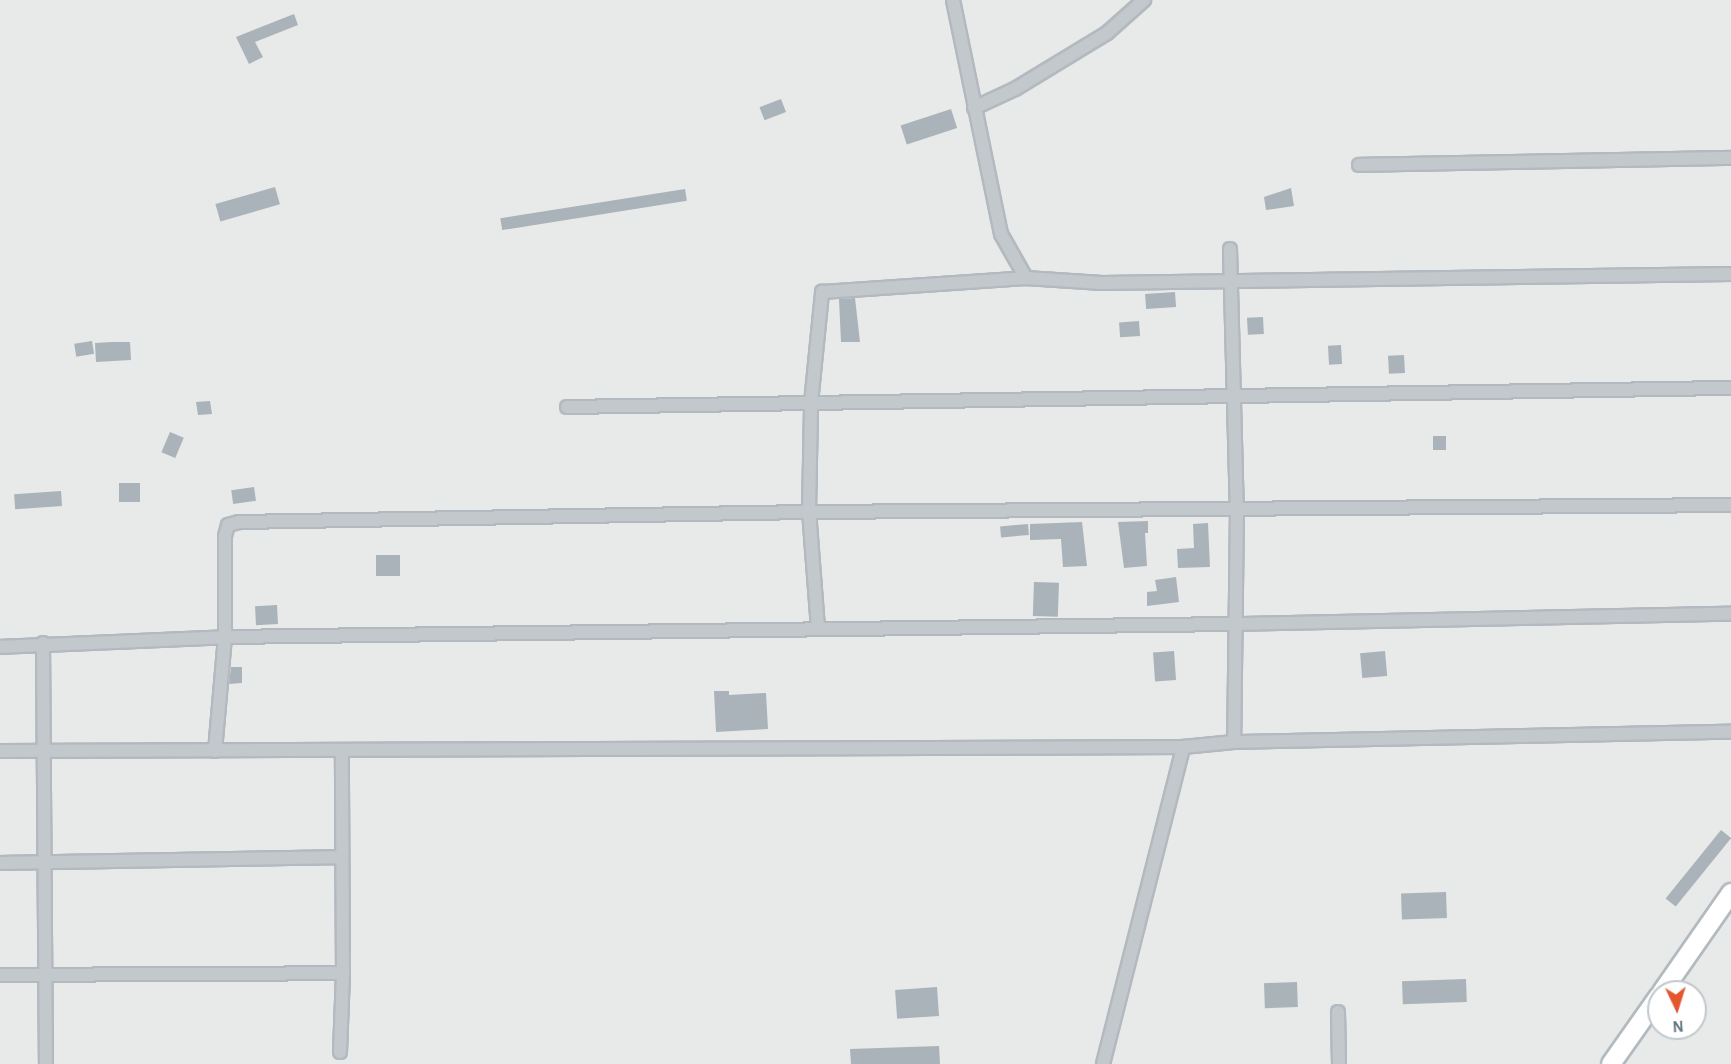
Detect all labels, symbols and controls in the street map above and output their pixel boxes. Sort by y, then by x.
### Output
north arrow [1647,980,1707,1040]
text: N [1672,1018,1684,1034]

